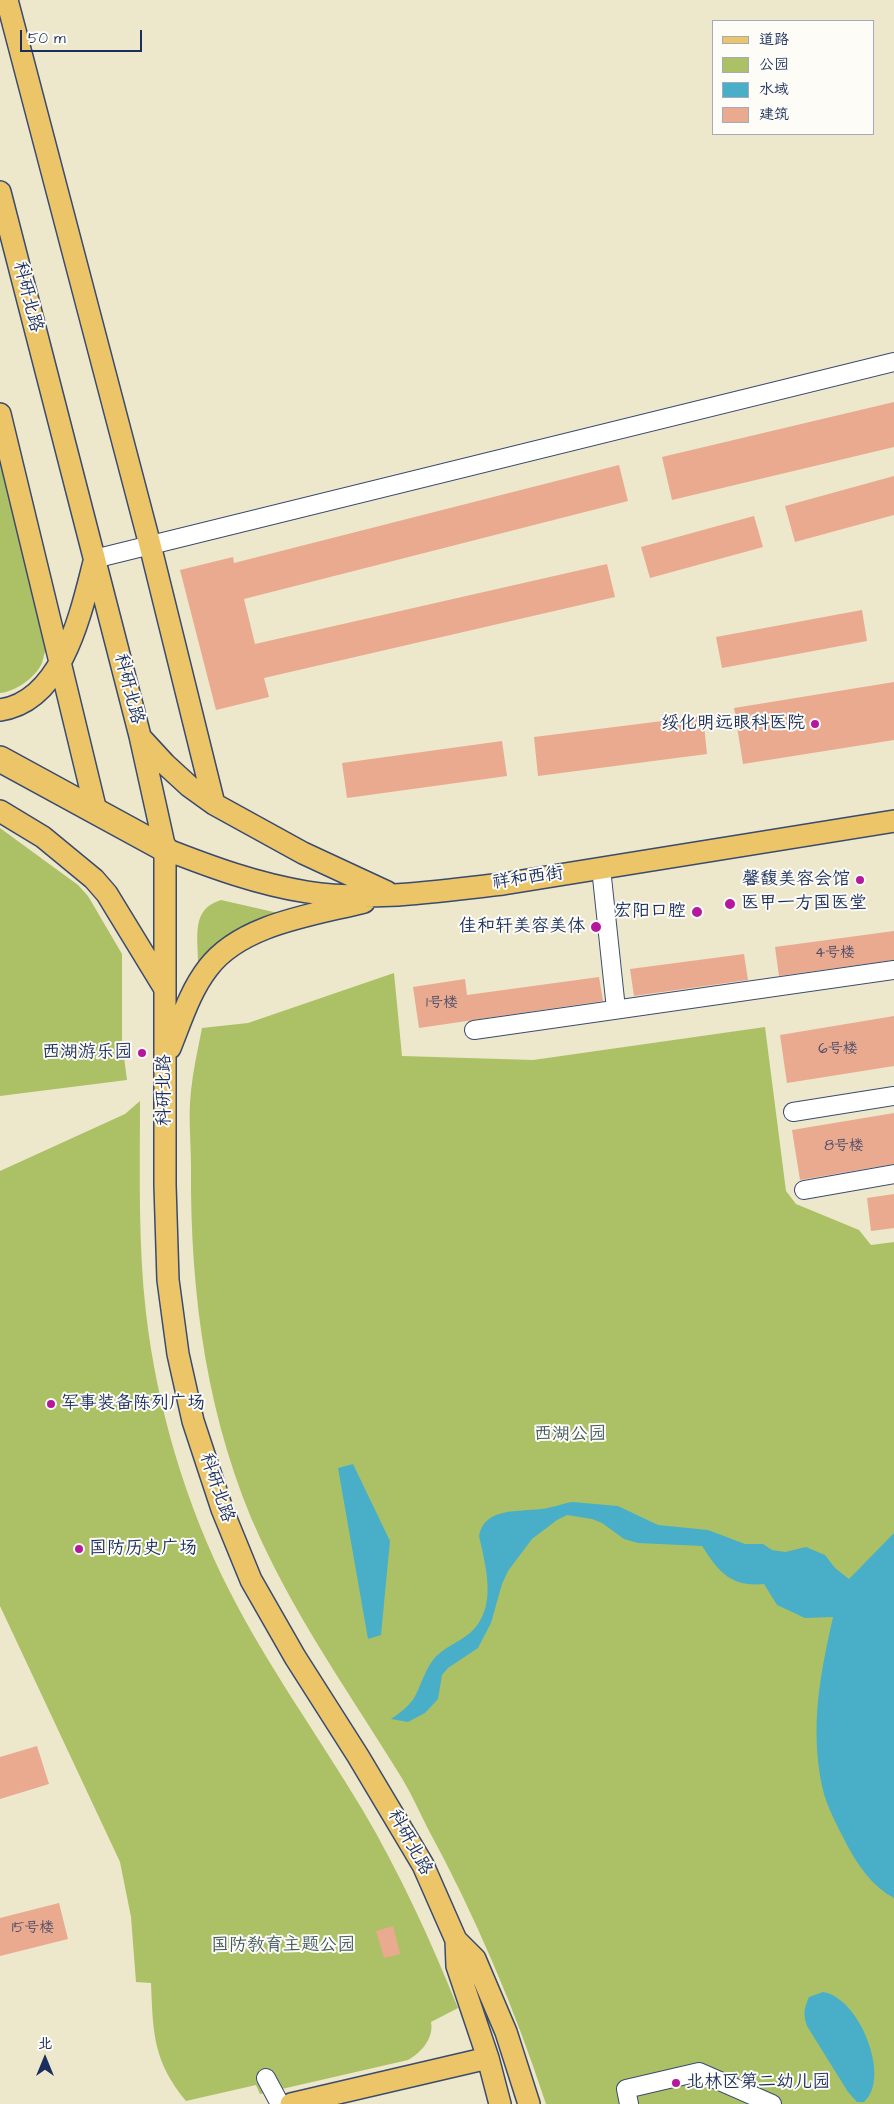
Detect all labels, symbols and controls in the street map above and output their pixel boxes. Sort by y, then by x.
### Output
scale bar [22,20,145,52]
legend [712,20,874,135]
text: 50 m [28,28,66,49]
text: 道路 [759,29,789,50]
text: 公园 [759,54,789,75]
text: 水域 [759,79,789,100]
text: 建筑 [759,104,789,125]
street label: 科研北路 [8,259,46,335]
street label: 科研北路 [109,651,147,727]
place label: 绥化明远眼科医院 [661,713,805,735]
marker: 绥化明远眼科医院 [809,718,821,730]
street label: 祥和西街 [491,863,565,895]
place label: 馨馥美容会馆 [742,869,850,891]
marker: 馨馥美容会馆 [854,874,866,886]
place label: 医甲一方国医堂 [741,893,867,915]
marker: 医甲一方国医堂 [723,897,737,911]
place label: 宏阳口腔 [614,901,686,923]
marker: 宏阳口腔 [690,905,704,919]
place label: 佳和轩美容美体 [459,916,585,938]
marker: 佳和轩美容美体 [589,920,603,934]
house number: 4号楼 [815,945,855,963]
house number: 1号楼 [426,995,458,1013]
house number: 6号楼 [818,1041,858,1059]
place label: 西湖游乐园 [42,1042,132,1064]
marker: 西湖游乐园 [136,1047,148,1059]
street label: 科研北路 [154,1054,176,1126]
house number: 8号楼 [824,1138,864,1156]
place label: 军事装备陈列广场 [61,1393,205,1415]
marker: 军事装备陈列广场 [45,1398,57,1410]
park label: 西湖公园 [534,1424,606,1446]
street label: 科研北路 [194,1450,238,1526]
place label: 国防历史广场 [89,1538,197,1560]
marker: 国防历史广场 [73,1543,85,1555]
street label: 科研北路 [382,1806,436,1880]
house number: 15号楼 [12,1920,54,1938]
park label: 国防教育主题公园 [211,1935,355,1957]
north arrow [20,2034,70,2084]
text: 北 [38,2034,52,2054]
place label: 北林区第二幼儿园 [686,2072,830,2094]
marker: 北林区第二幼儿园 [670,2077,682,2089]

